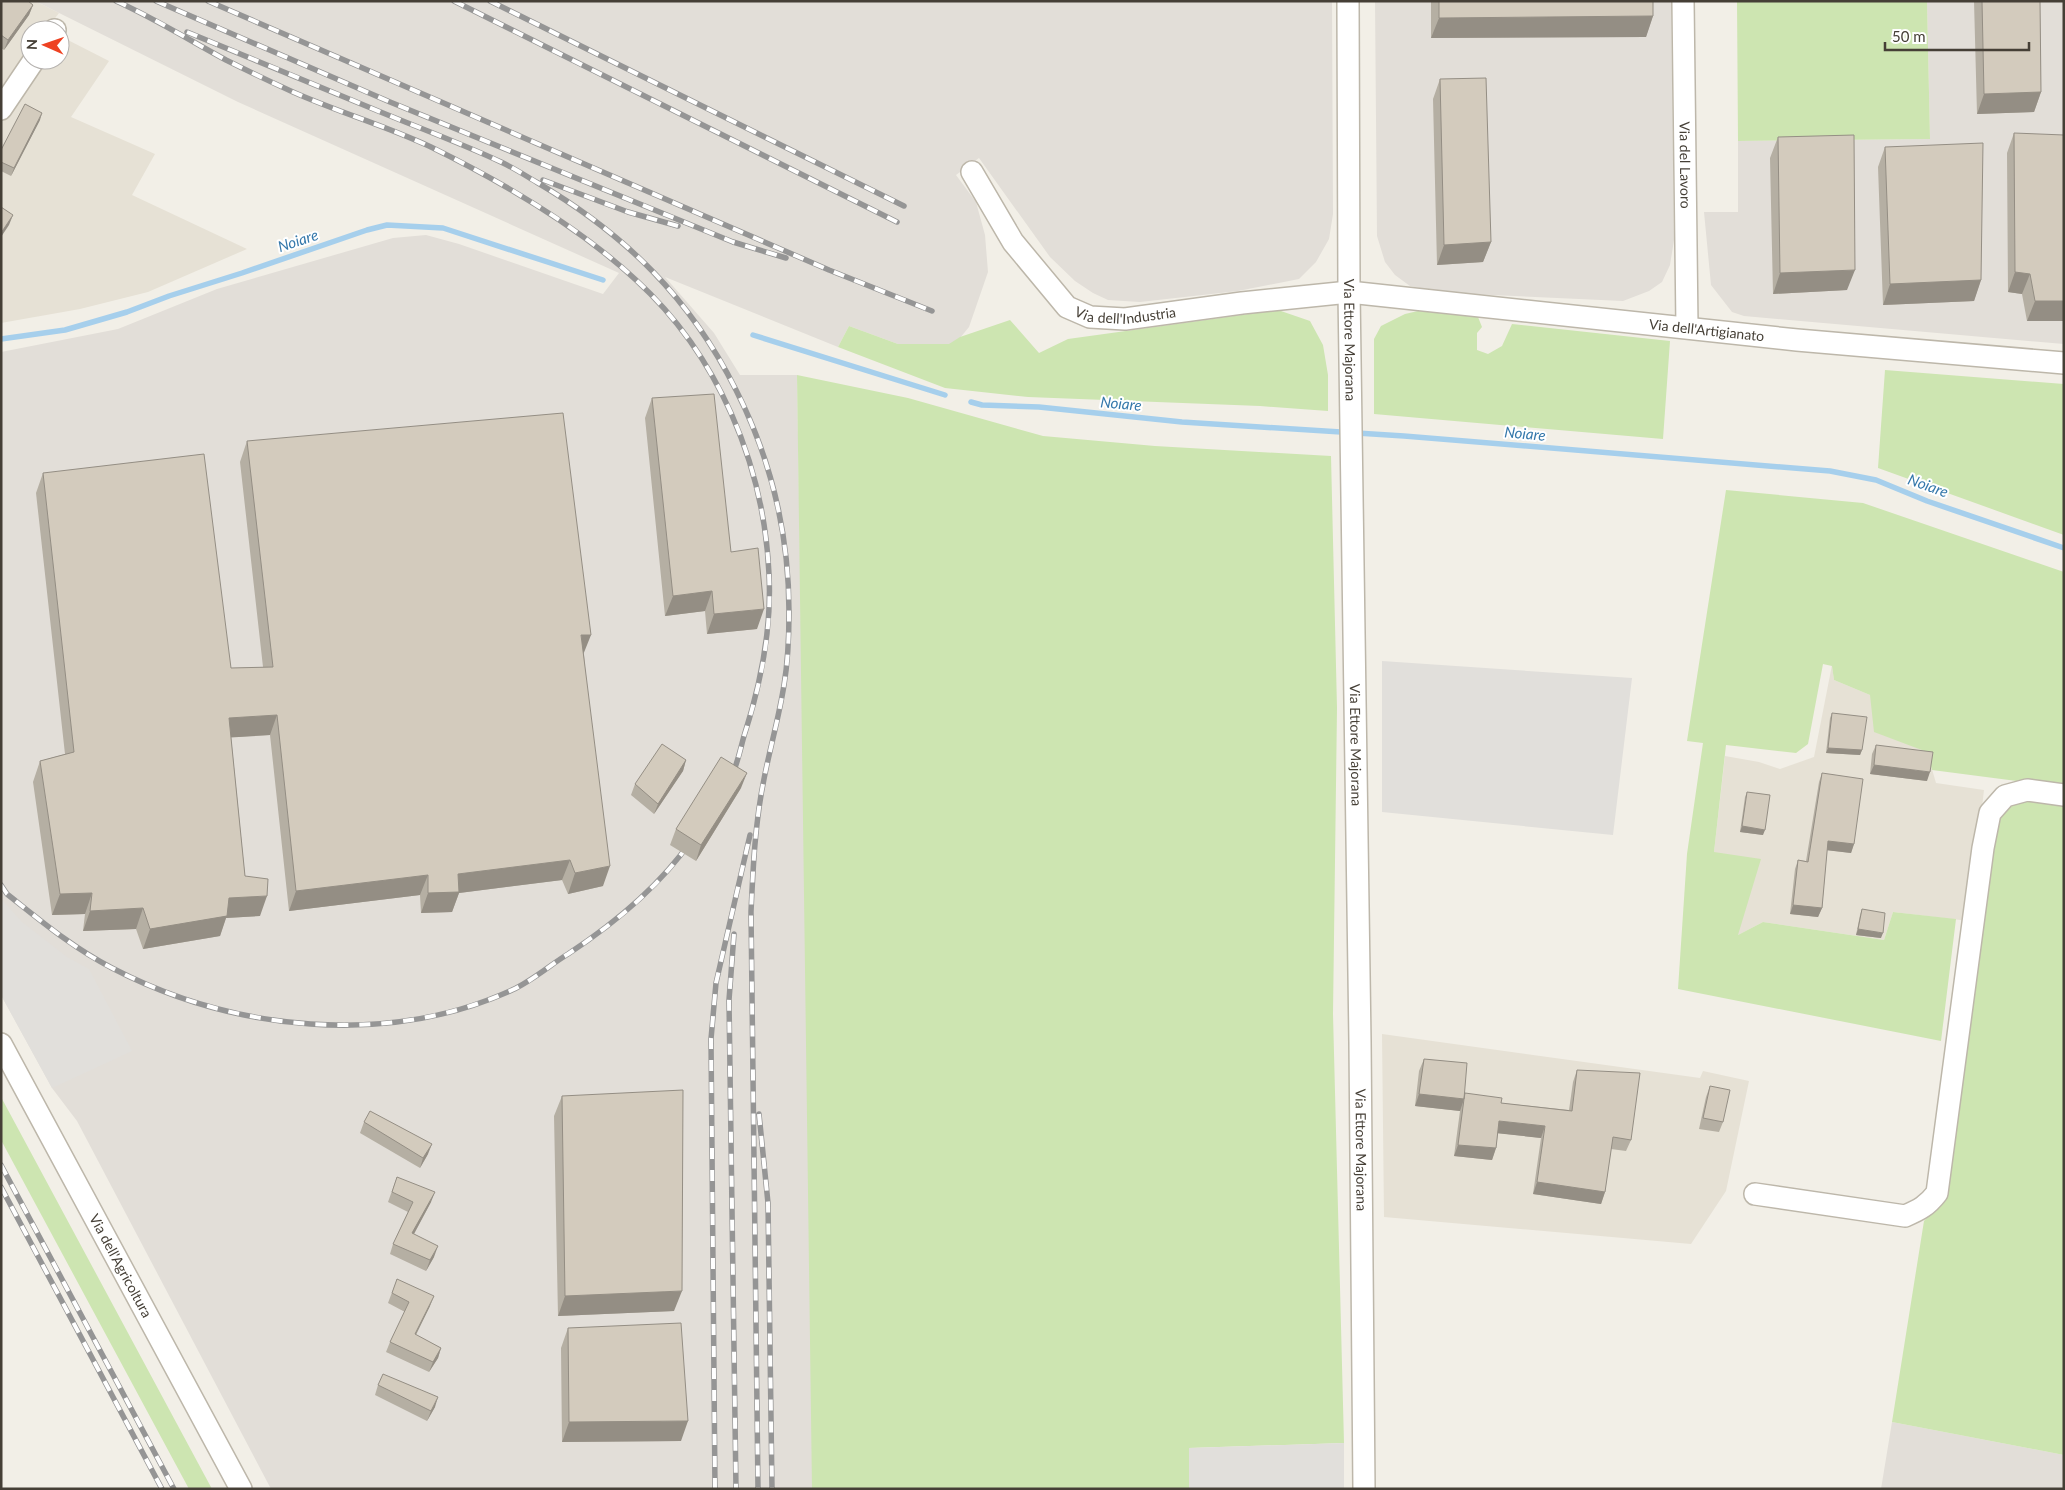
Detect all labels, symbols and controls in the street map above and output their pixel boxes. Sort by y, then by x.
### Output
north arrow [20,20,70,70]
scale bar [1885,20,2029,52]
text: 50 m [1892,27,1926,45]
text: N [23,39,40,50]
street label: Via del Lavoro [1676,121,1695,209]
water label: Noiare [275,225,320,255]
street label: Via Ettore Majorana [1341,279,1360,401]
street label: Via dell'Industria [1072,302,1177,327]
street label: Via dell'Artigianato [1648,315,1765,344]
water label: Noiare [1100,392,1142,414]
water label: Noiare [1504,422,1546,444]
water label: Noiare [1906,470,1951,501]
street label: Via Ettore Majorana [1347,684,1366,806]
street label: Via Ettore Majorana [1352,1089,1371,1211]
street label: Via dell'Agricoltura [86,1211,156,1320]

